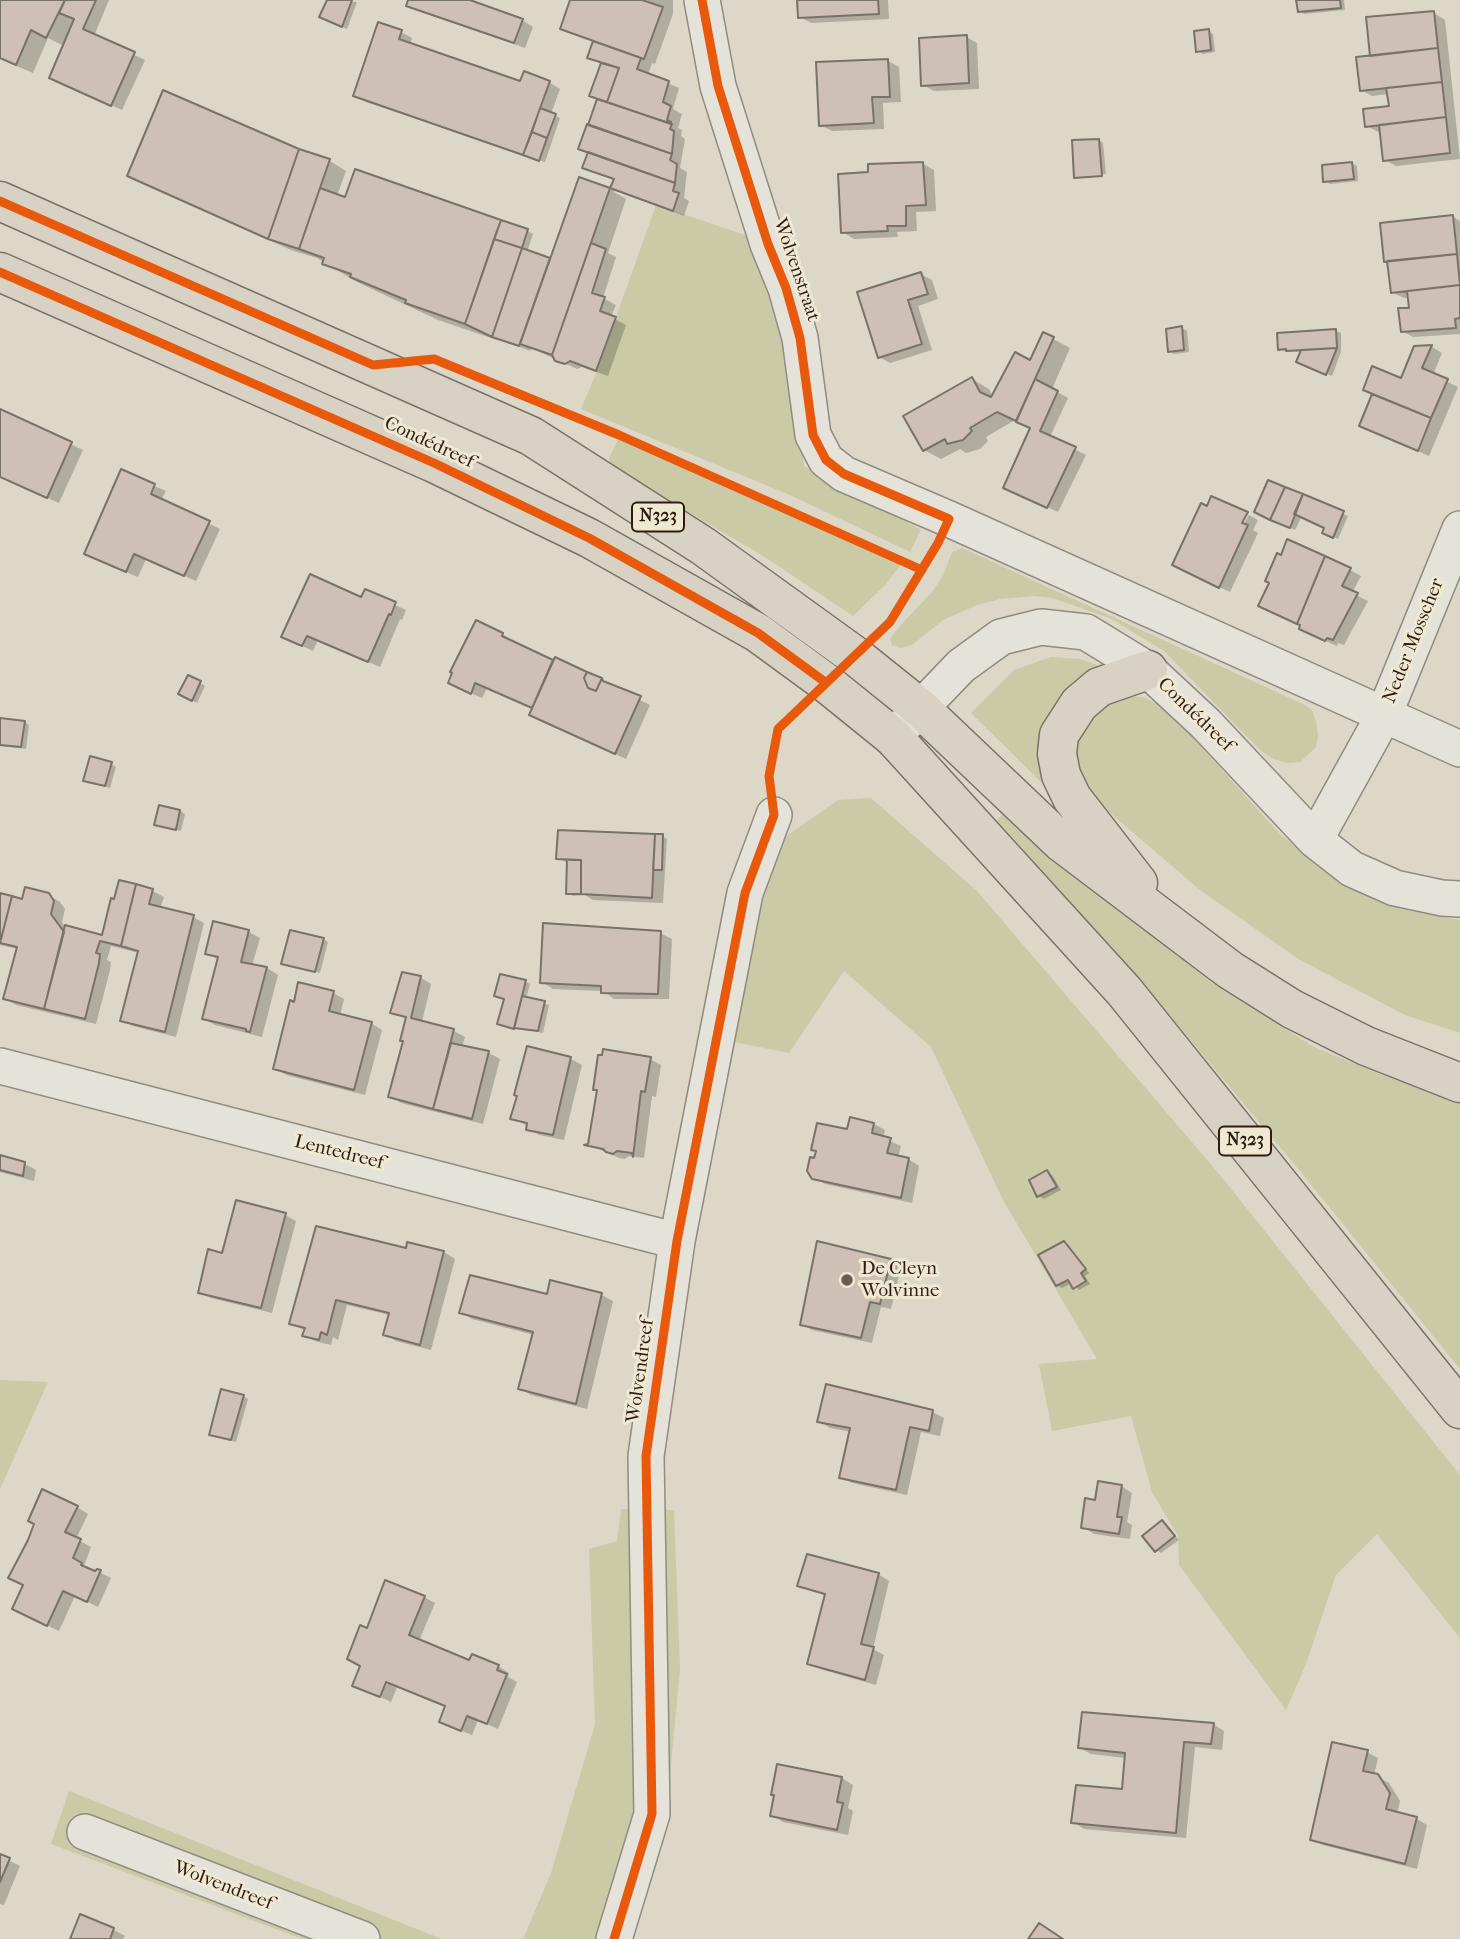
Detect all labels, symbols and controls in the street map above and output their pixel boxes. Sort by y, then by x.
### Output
street label: Wolvenstraat [768,215,824,325]
street label: Condédreef [381,412,477,474]
road number: N323 [632,503,684,532]
street label: Neder Mosscher [1379,575,1449,707]
street label: Condédreef [1152,673,1238,757]
road number: N323 [1219,1126,1271,1156]
street label: Lentedreef [292,1131,386,1175]
place label: De Cleyn Wolvinne [861,1258,939,1302]
marker: De Cleyn Wolvinne [839,1272,855,1288]
street label: Wolvendreef [622,1318,660,1424]
street label: Wolvendreef [170,1857,276,1915]

